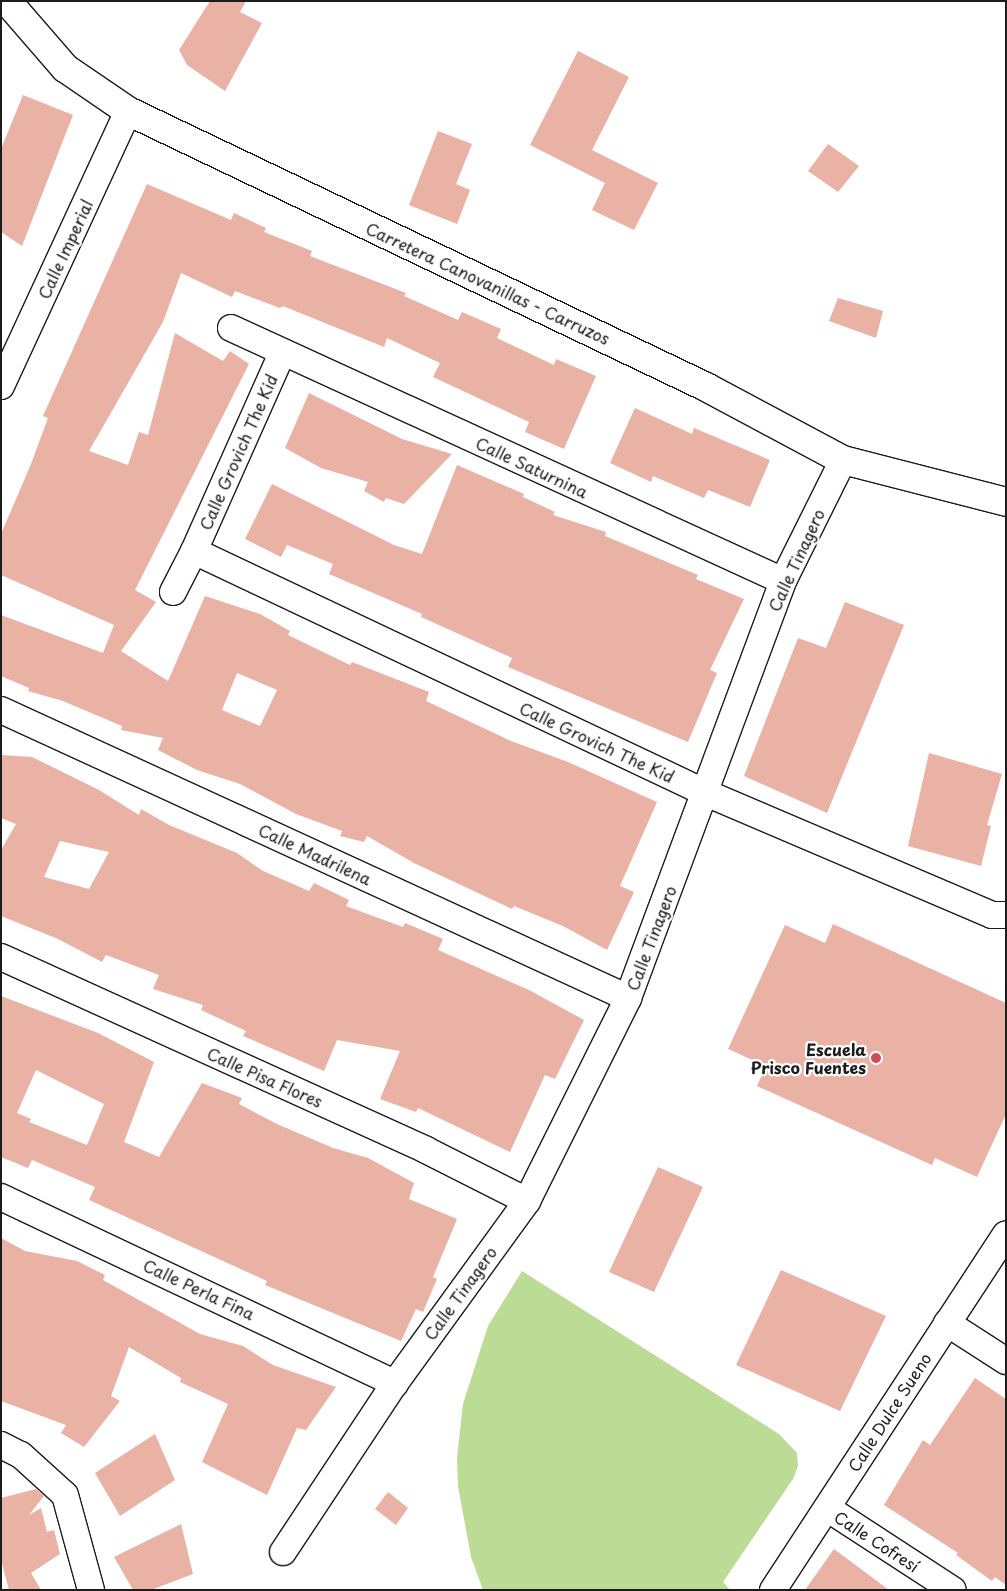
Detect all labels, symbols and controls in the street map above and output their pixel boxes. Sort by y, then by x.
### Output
street label: Calle Imperial [33,196,97,302]
street label: Carretera Canovanillas - Carruzos [363,218,613,348]
street label: Calle Grovich The Kid [195,371,281,533]
street label: Calle Saturnina [473,433,591,501]
street label: Calle Tinagero [764,505,828,615]
street label: Calle Grovich The Kid [517,698,677,786]
street label: Calle Madrilena [256,820,374,888]
street label: Calle Tinagero [622,882,680,994]
place label: Escuela Prisco Fuentes [750,1039,866,1077]
street label: Calle Pisa Flores [204,1043,326,1111]
marker: Escuela Prisco Fuentes [870,1052,882,1064]
street label: Calle Tinagero [419,1242,501,1344]
street label: Calle Perla Fina [140,1255,258,1323]
street label: Calle Dulce Sueno [843,1348,935,1476]
street label: Calle Cofresí [831,1506,923,1576]

